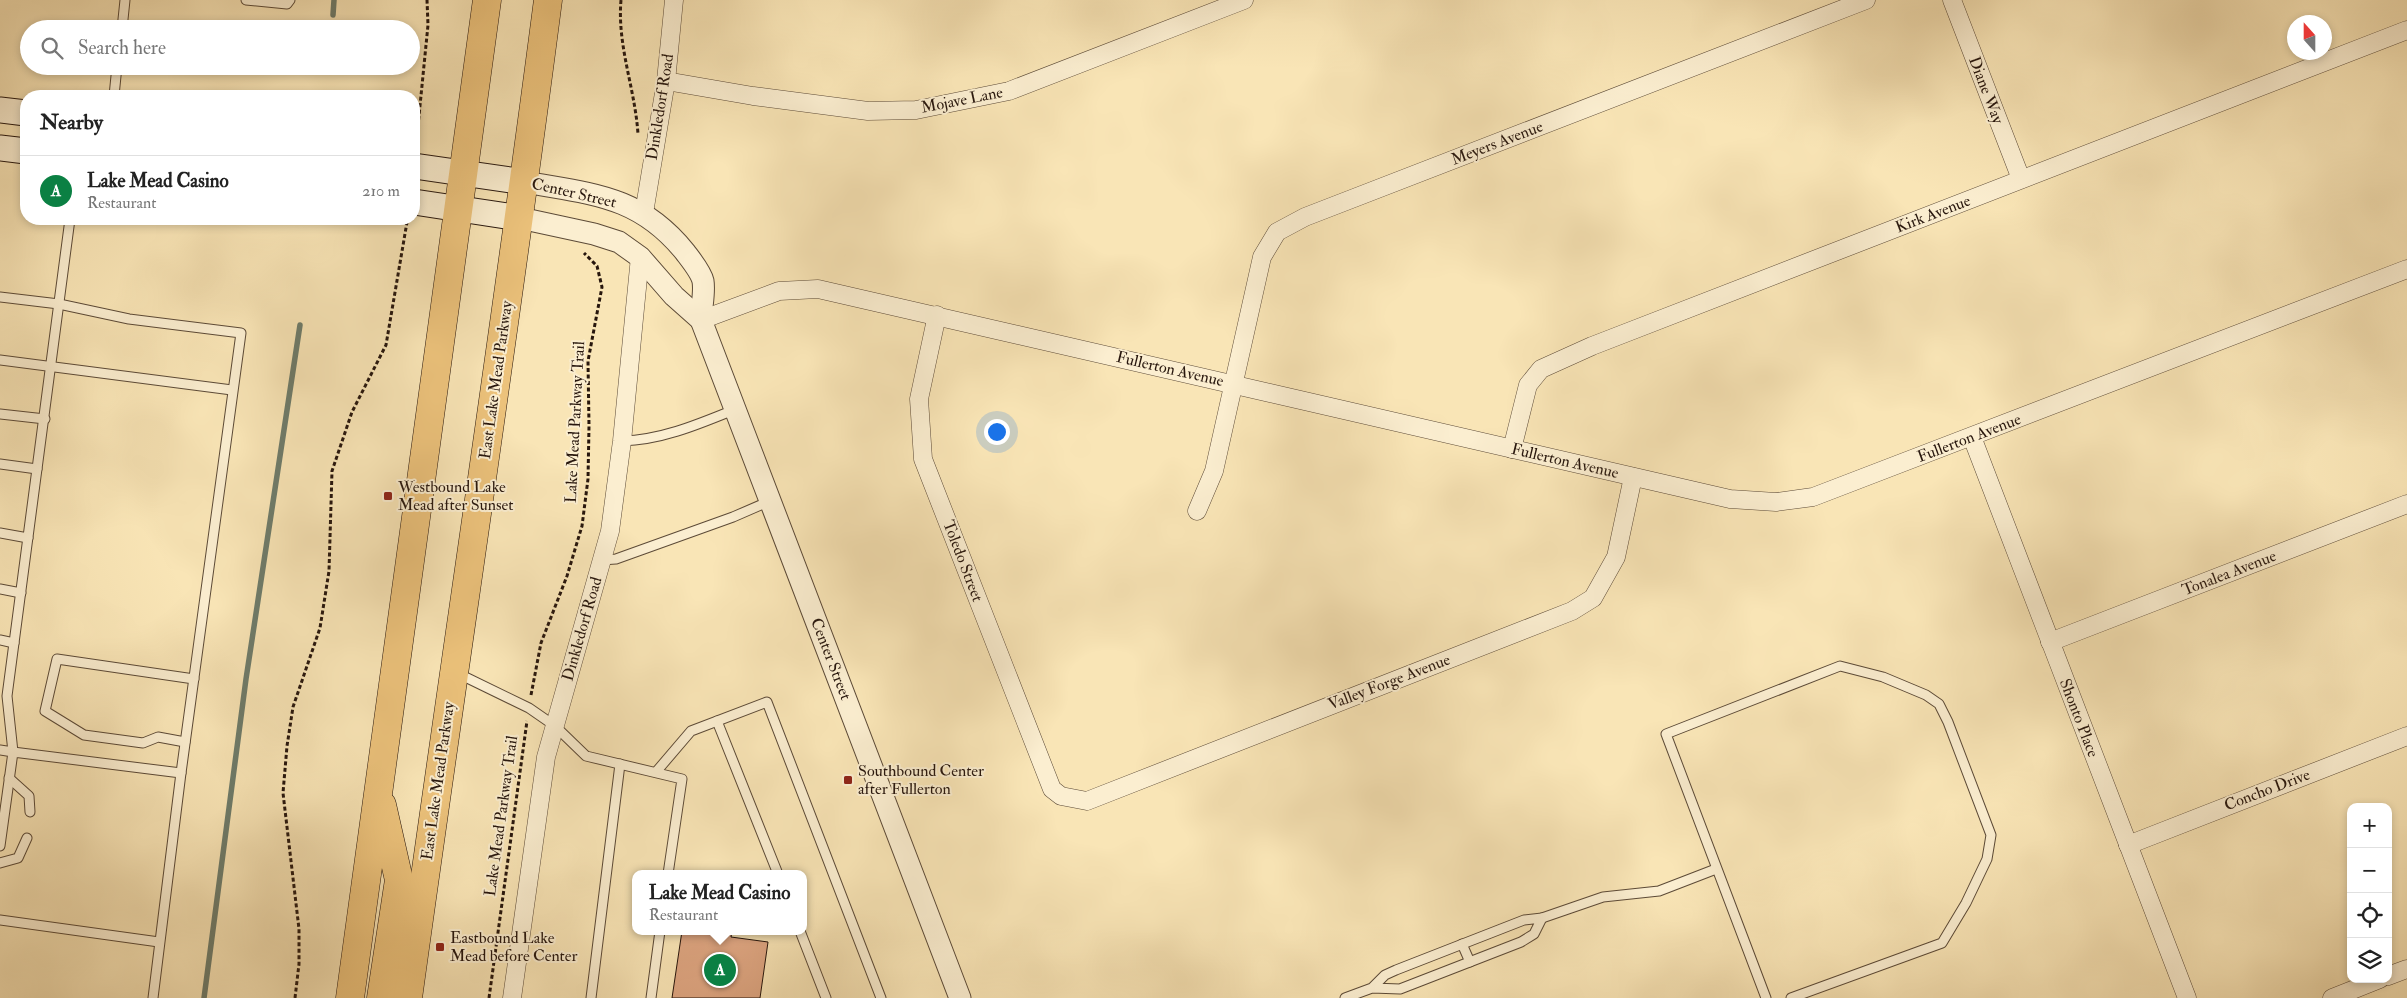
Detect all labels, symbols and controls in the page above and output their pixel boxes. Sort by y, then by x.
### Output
north arrow [2287,15,2332,60]
search box [20,20,420,75]
icon: search [38,34,66,62]
text: Search here [78,36,166,60]
street label: Dinkledorf Road [642,52,678,162]
street label: Diane Way [1964,54,2008,127]
street label: Mojave Lane [919,82,1005,118]
text: Nearby [40,109,103,136]
street label: Meyers Avenue [1448,116,1546,170]
text: Lake Mead Casino [87,169,229,193]
street label: Center Street [530,174,618,212]
text: A [51,181,61,201]
text: 210 m [362,181,400,201]
street label: Kirk Avenue [1893,190,1974,237]
text: Restaurant [87,193,156,213]
street label: East Lake Mead Parkway [475,299,517,460]
street label: Lake Mead Parkway Trail [561,341,589,503]
street label: Fullerton Avenue [1114,347,1226,391]
street label: Fullerton Avenue [1914,409,2024,467]
your location [984,419,1010,445]
street label: Fullerton Avenue [1509,439,1621,483]
place label: Westbound Lake Mead after Sunset [397,477,513,515]
marker: Westbound Lake Mead after Sunset [382,490,394,502]
street label: Toledo Street [938,517,988,605]
street label: Tonalea Avenue [2179,546,2279,600]
street label: Dinkledorf Road [558,574,606,683]
street label: Center Street [806,615,856,703]
street label: Valley Forge Avenue [1325,649,1453,715]
street label: Shonto Place [2055,676,2103,760]
street label: East Lake Mead Parkway [417,700,459,861]
street label: Lake Mead Parkway Trail [480,734,522,898]
place label: Southbound Center after Fullerton [858,761,984,799]
street label: Concho Drive [2221,764,2313,815]
marker: Southbound Center after Fullerton [842,774,854,786]
map controls [2347,803,2392,983]
button: + [2347,803,2392,848]
button: − [2347,848,2392,893]
popup [632,870,807,935]
text: Lake Mead Casino [649,881,790,905]
button: locate [2347,893,2392,938]
text: Restaurant [649,905,718,925]
place label: Eastbound Lake Mead before Center [450,928,577,966]
button: layers [2347,938,2392,983]
marker: Eastbound Lake Mead before Center [434,941,446,953]
pin: A [704,951,736,989]

